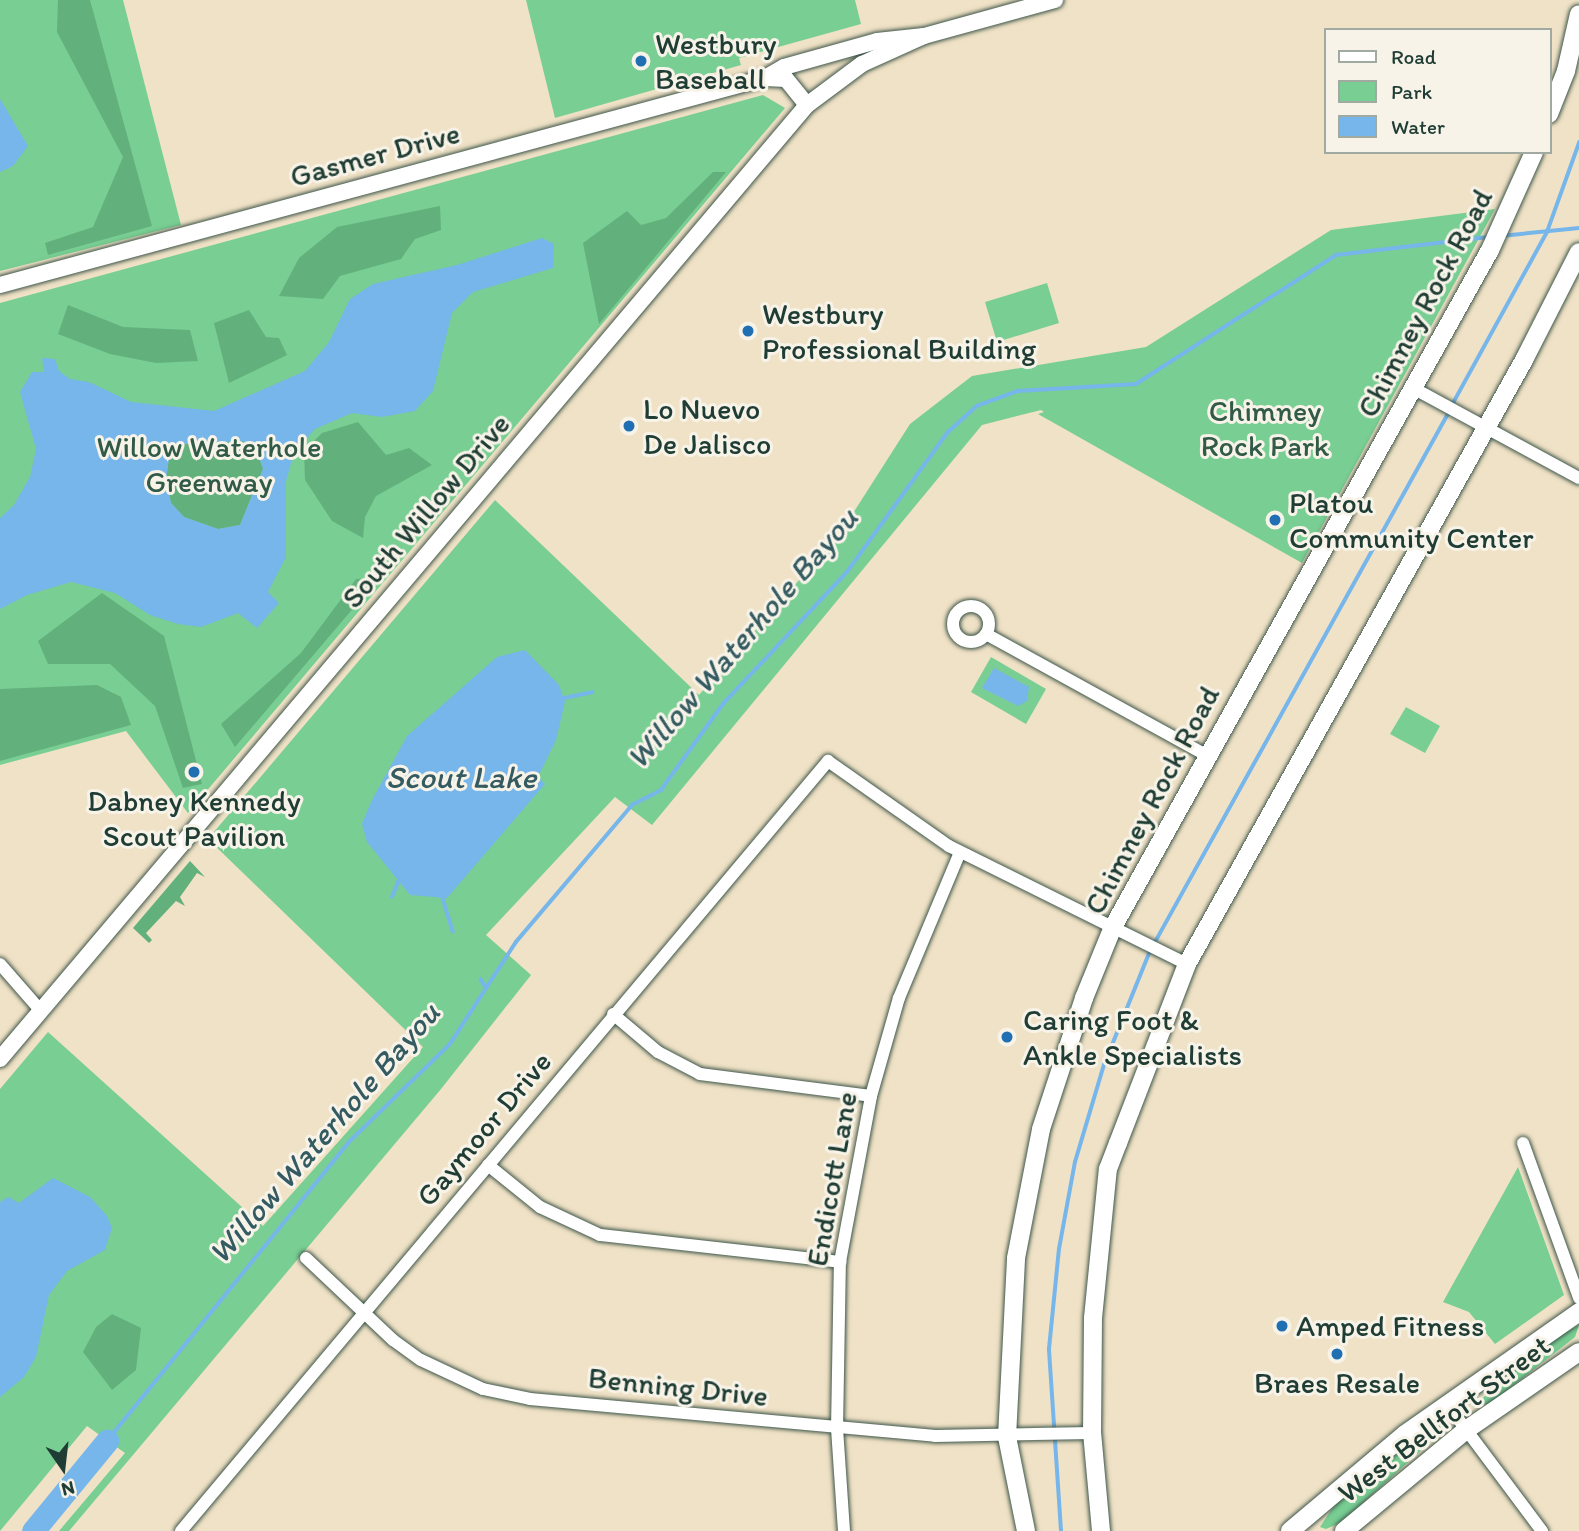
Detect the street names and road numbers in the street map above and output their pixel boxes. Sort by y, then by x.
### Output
street label: Gasmer Drive [286,115,464,195]
street label: Chimney Rock Road [1350,183,1500,423]
street label: South Willow Drive [334,407,518,615]
street label: Chimney Rock Road [1077,680,1227,920]
street label: Gaymoor Drive [409,1044,559,1214]
street label: Endicott Lane [799,1089,865,1269]
street label: West Bellfort Street [1331,1327,1557,1511]
street label: Benning Drive [586,1360,770,1414]

